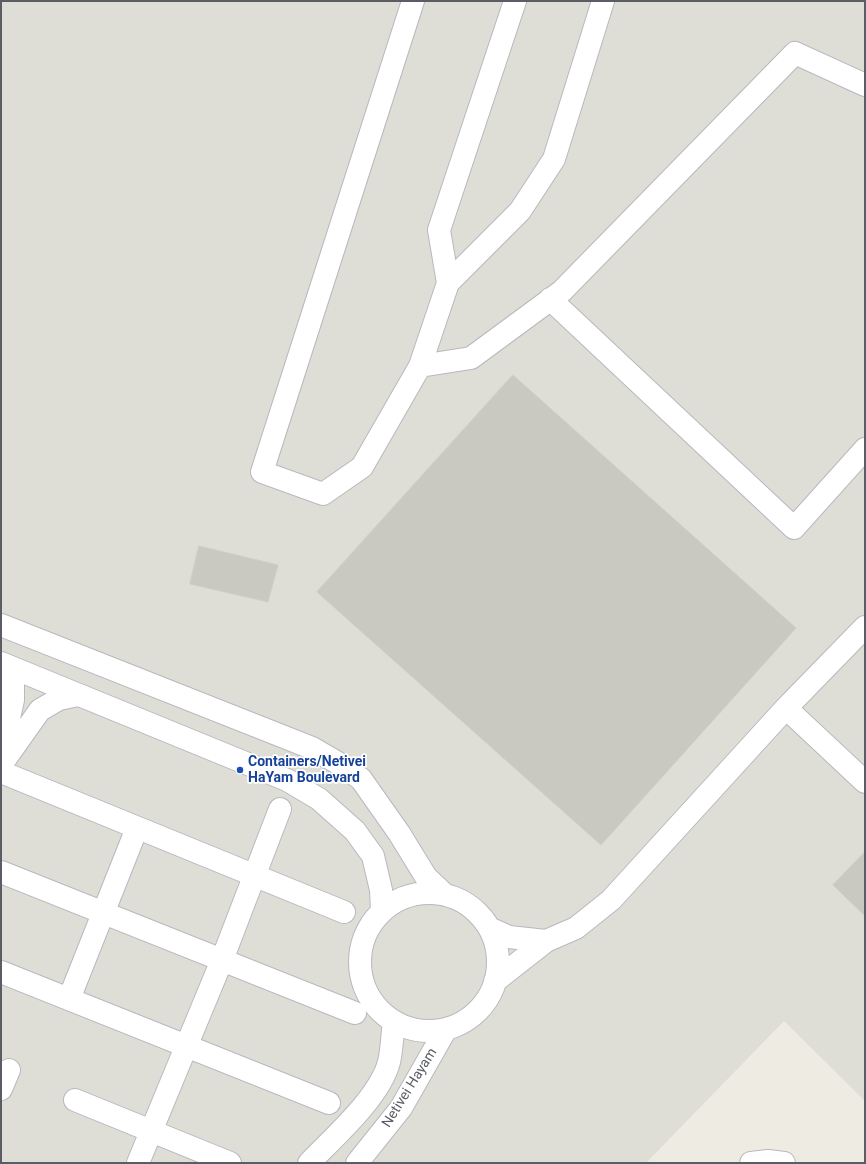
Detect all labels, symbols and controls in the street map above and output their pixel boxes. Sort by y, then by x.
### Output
place label: Containers/Netivei HaYam Boulevard [248,754,366,786]
marker: Containers/Netivei HaYam Boulevard [235,765,245,775]
street label: Netivei Hayam [379,1045,441,1131]

